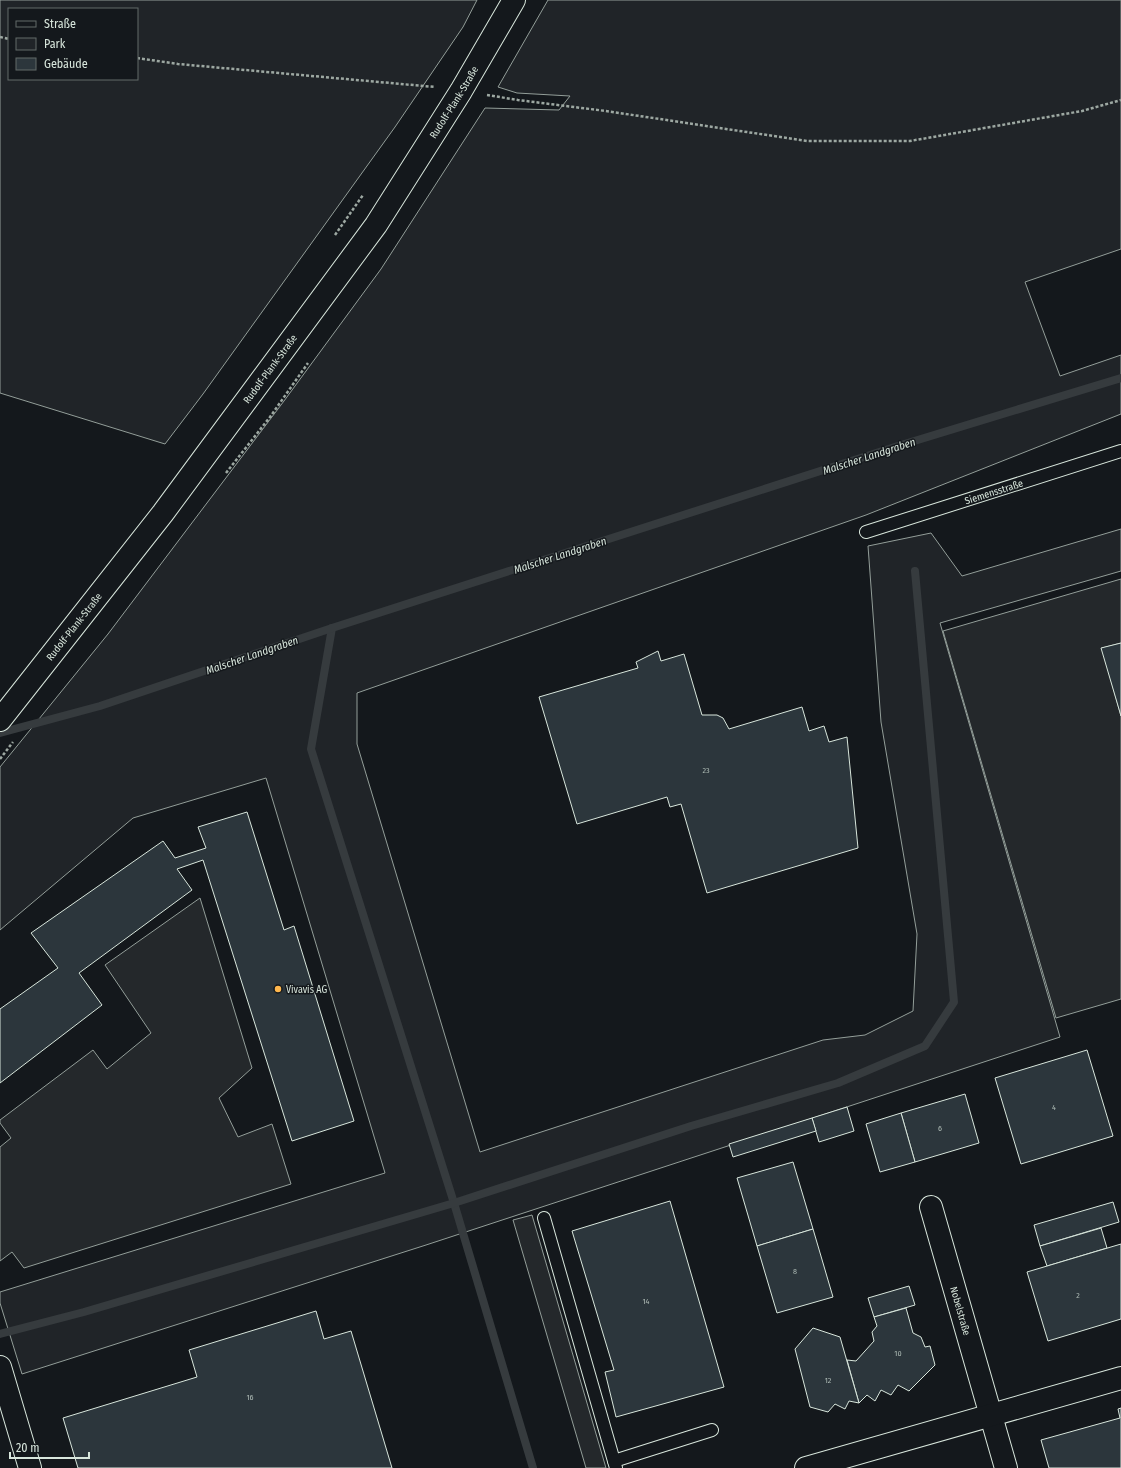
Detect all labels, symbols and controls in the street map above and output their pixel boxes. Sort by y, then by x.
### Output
legend [8,8,138,80]
text: Straße [44,17,76,31]
text: Park [44,37,66,51]
text: Gebäude [44,57,88,71]
street label: Rudolf-Plank-Straße [427,64,481,141]
street label: Rudolf-Plank-Straße [241,332,300,406]
water label: Malscher Landgraben [821,435,917,478]
street label: Siemensstraße [963,477,1025,507]
water label: Malscher Landgraben [512,534,608,577]
street label: Rudolf-Plank-Straße [44,591,105,663]
water label: Malscher Landgraben [204,634,300,677]
house number: 23 [702,766,710,775]
marker: Vivavis AG [273,984,283,994]
place label: Vivavis AG [286,984,327,996]
house number: 4 [1052,1103,1056,1112]
house number: 6 [938,1124,942,1133]
house number: 8 [793,1267,797,1276]
street label: Nobelstraße [947,1285,973,1337]
house number: 2 [1076,1291,1080,1300]
house number: 14 [643,1297,650,1306]
house number: 10 [894,1349,902,1358]
house number: 12 [825,1376,832,1385]
house number: 16 [246,1393,254,1402]
scale bar [10,1434,89,1460]
text: 20 m [16,1441,40,1455]

